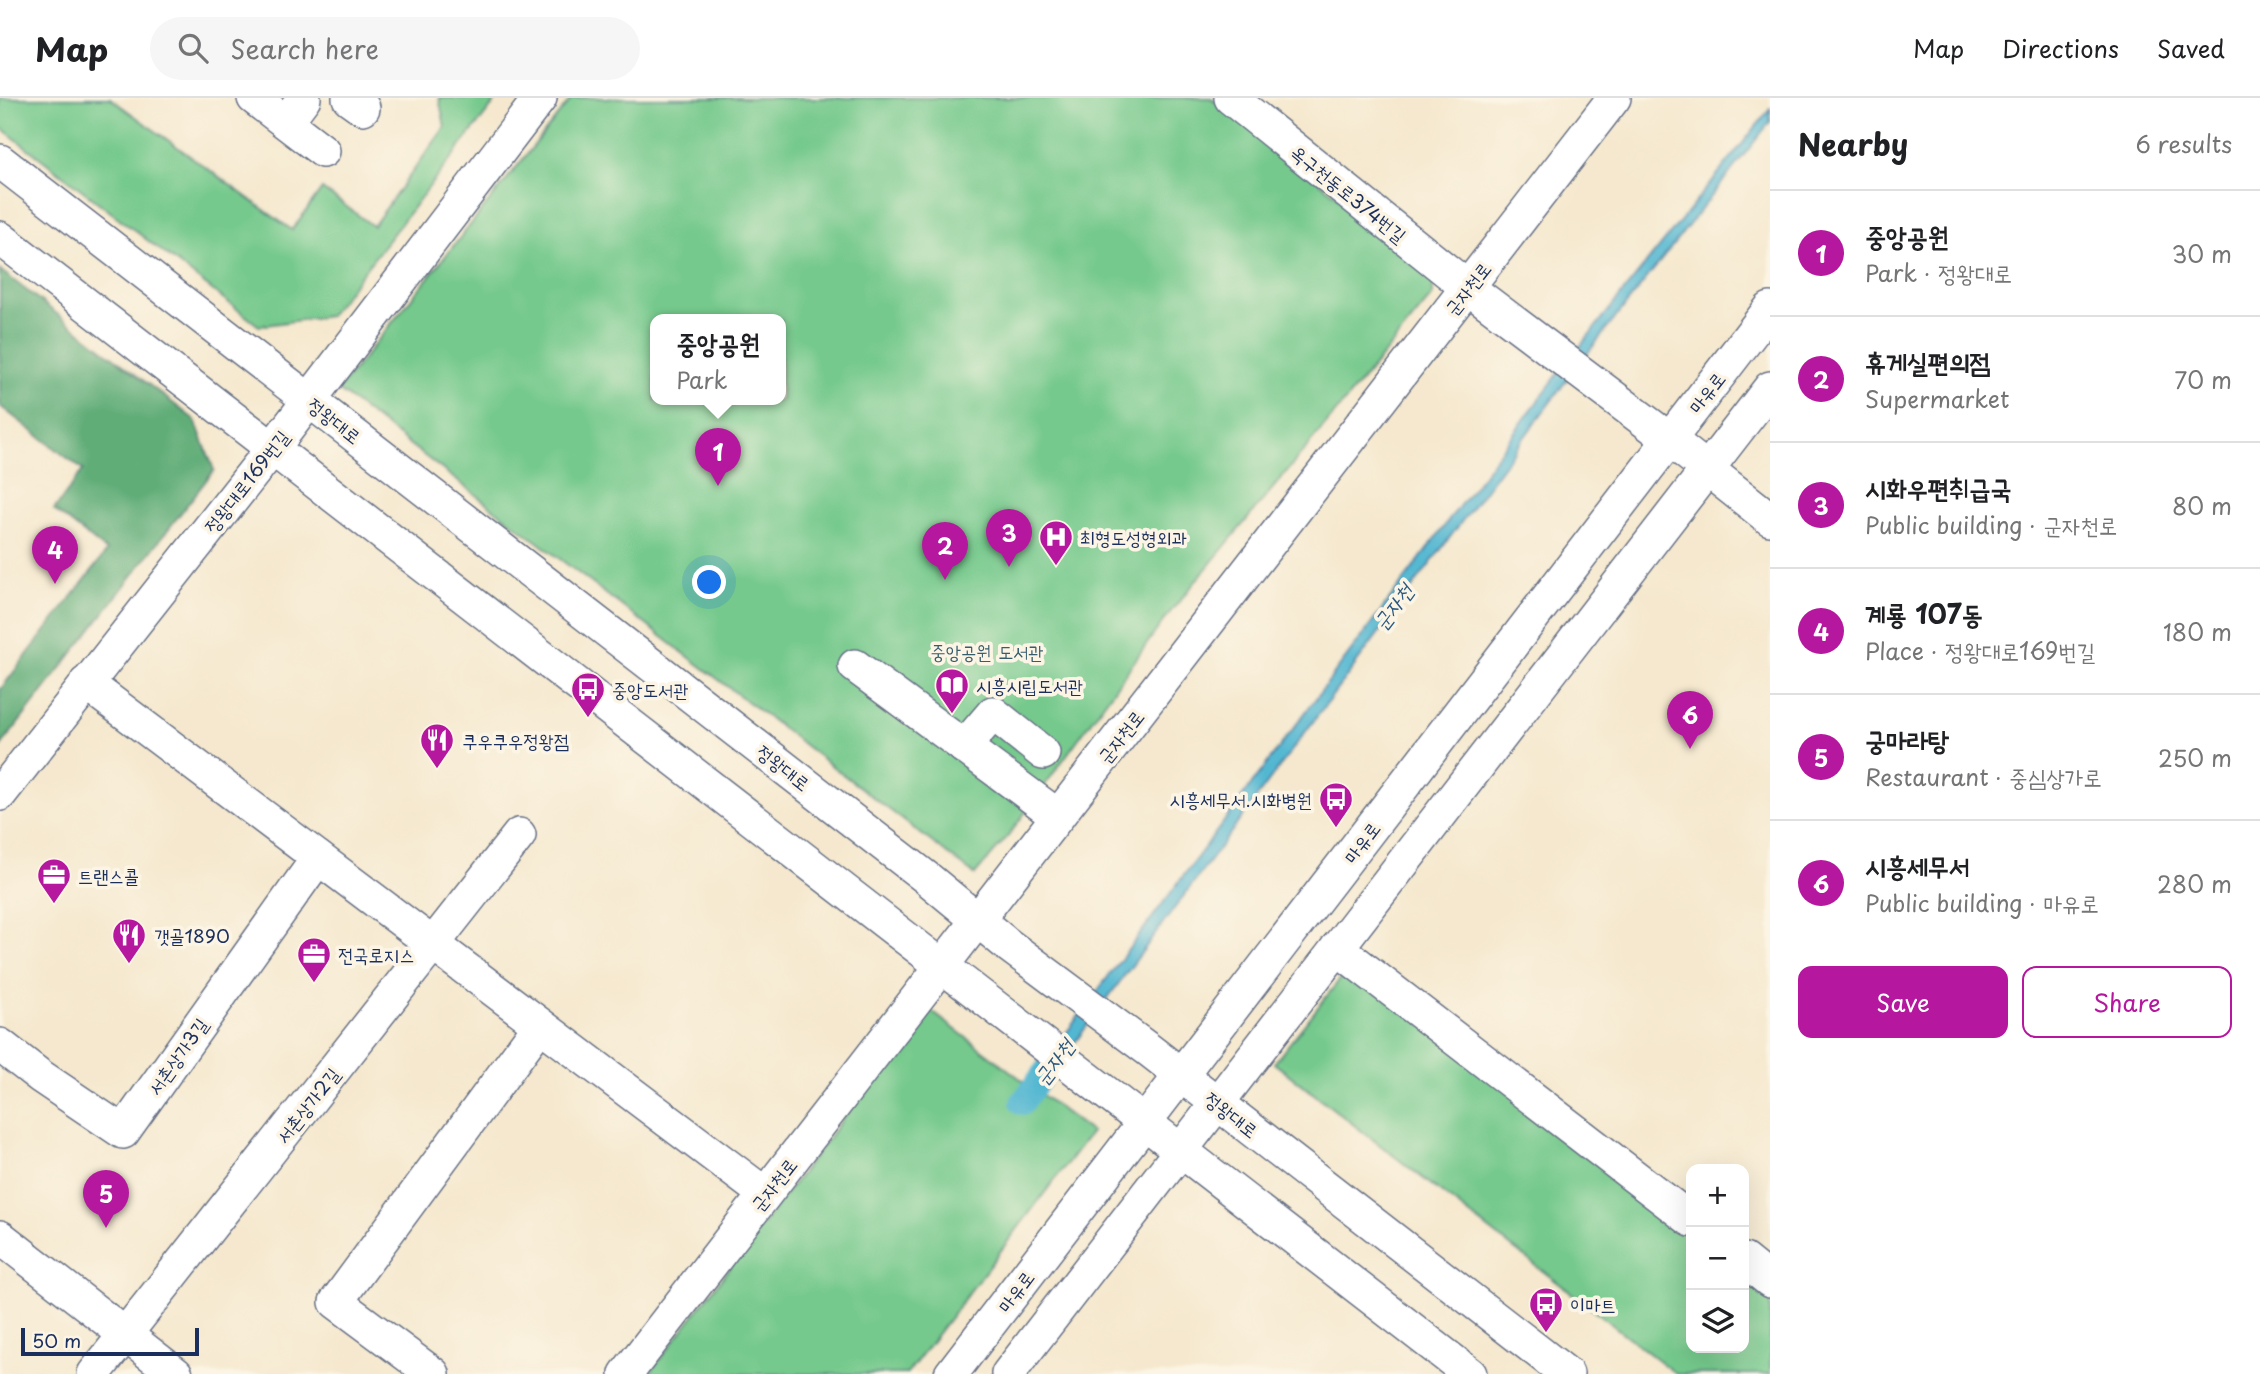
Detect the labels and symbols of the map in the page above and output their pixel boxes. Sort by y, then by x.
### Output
street label: 옥구천동로374번길 [1285,138,1413,248]
street label: 군자천로 [1437,255,1497,321]
street label: 마유로 [1681,365,1731,419]
street label: 정왕대로 [302,390,368,450]
street label: 정왕대로169번길 [197,423,295,539]
pin: 1 [695,428,741,486]
pin: 3 [986,509,1032,567]
hospital icon: 최형도성형외과 [1037,518,1075,567]
pin: 2 [922,522,968,580]
place label: 최형도성형외과 [1080,523,1187,551]
pin: 4 [32,526,78,584]
your location [692,565,726,599]
water label: 군자천 [1364,574,1421,636]
park label: 중앙공원 도서관 [930,637,1044,665]
library icon: 시흥시립도서관 [933,666,971,715]
bus stop icon: 중앙도서관 [569,670,607,719]
place label: 시흥시립도서관 [976,671,1083,699]
place label: 중앙도서관 [612,675,688,703]
pin: 6 [1667,691,1713,749]
street label: 군자천로 [1090,703,1150,769]
restaurant icon: 쿠우쿠우정왕점 [418,721,456,770]
place label: 쿠우쿠우정왕점 [462,726,569,754]
street label: 정왕대로 [751,737,817,797]
bus stop icon: 시흥세무서.시화병원 [1317,780,1355,829]
place label: 시흥세무서.시화병원 [1169,785,1312,813]
street label: 마유로 [1336,815,1386,869]
office icon: 트랜스콜 [35,856,73,905]
place label: 트랜스콜 [78,861,139,889]
restaurant icon: 갯골1890 [110,916,148,965]
place label: 갯골1890 [154,921,230,949]
office icon: 전국로지스 [295,935,333,984]
place label: 전국로지스 [338,940,414,968]
street label: 서촌상가3길 [140,1012,214,1100]
water label: 군자천 [1025,1029,1082,1091]
street label: 서촌상가2길 [268,1061,346,1149]
street label: 정왕대로 [1199,1084,1265,1144]
street label: 군자천로 [743,1151,803,1217]
pin: 5 [83,1170,129,1228]
street label: 마유로 [990,1264,1040,1318]
bus stop icon: 이마트 [1527,1285,1565,1334]
place label: 이마트 [1570,1290,1616,1318]
scale bar [21,1325,200,1357]

